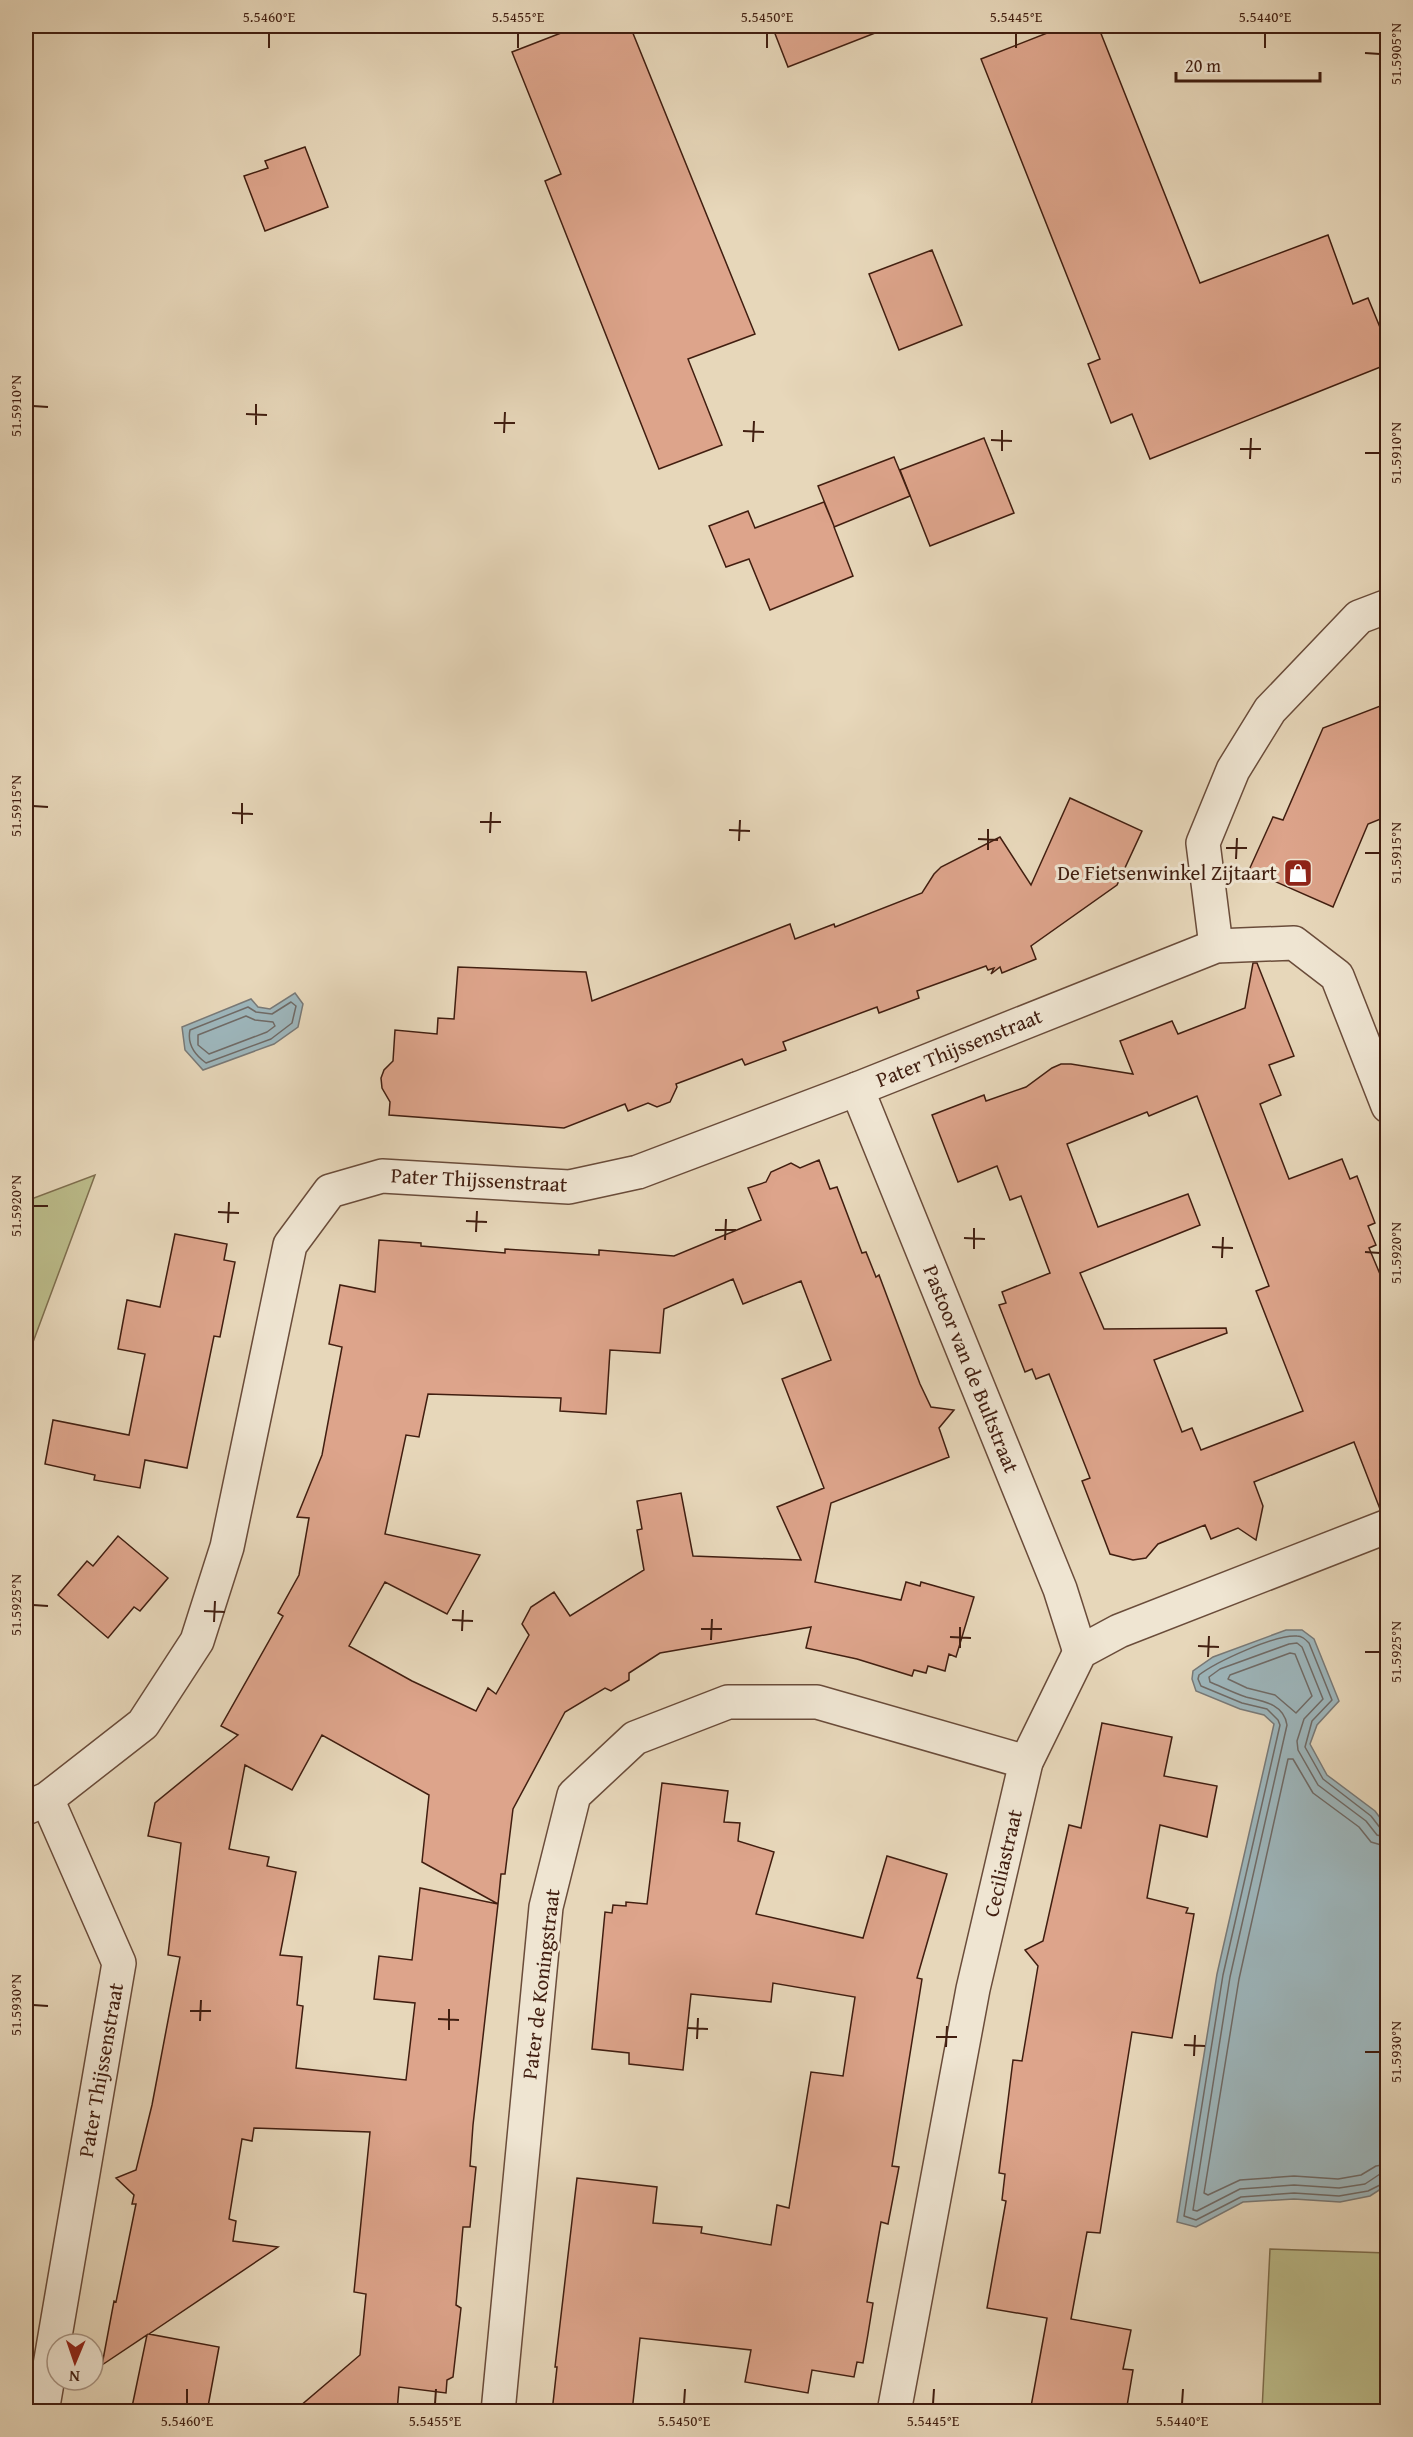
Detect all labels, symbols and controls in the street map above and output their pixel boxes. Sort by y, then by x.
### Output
text: 5.5460°E [243,6,296,27]
text: 5.5455°E [492,6,545,27]
text: 5.5450°E [741,6,794,27]
text: 5.5445°E [990,6,1043,27]
text: 5.5440°E [1239,6,1292,27]
text: 51.5905°N [1385,23,1406,85]
scale bar [1176,45,1320,83]
text: 20 m [1185,52,1221,79]
text: 51.5910°N [5,375,26,437]
text: 51.5910°N [1385,422,1406,484]
text: 51.5915°N [5,775,26,837]
text: 51.5915°N [1385,822,1406,884]
place label: De Fietsenwinkel Zijtaart [1057,857,1278,888]
shop icon: De Fietsenwinkel Zijtaart [1282,857,1314,889]
street label: Pater Thijssenstraat [871,1000,1047,1095]
street label: Pater Thijssenstraat [390,1159,569,1200]
text: 51.5920°N [5,1175,26,1237]
text: 51.5920°N [1385,1222,1406,1284]
street label: Pastoor van de Bultstraat [916,1260,1028,1478]
text: 51.5925°N [5,1574,26,1636]
text: 51.5925°N [1385,1621,1406,1683]
street label: Ceciliastraat [975,1805,1030,1920]
street label: Pater de Koningstraat [513,1886,568,2081]
text: 51.5930°N [5,1974,26,2036]
street label: Pater Thijssenstraat [70,1980,131,2160]
text: 51.5930°N [1385,2021,1406,2083]
north arrow [45,2332,105,2392]
text: N [68,2365,80,2389]
text: 5.5460°E [161,2410,214,2431]
text: 5.5455°E [409,2410,462,2431]
text: 5.5450°E [658,2410,711,2431]
text: 5.5445°E [907,2410,960,2431]
text: 5.5440°E [1156,2410,1209,2431]

